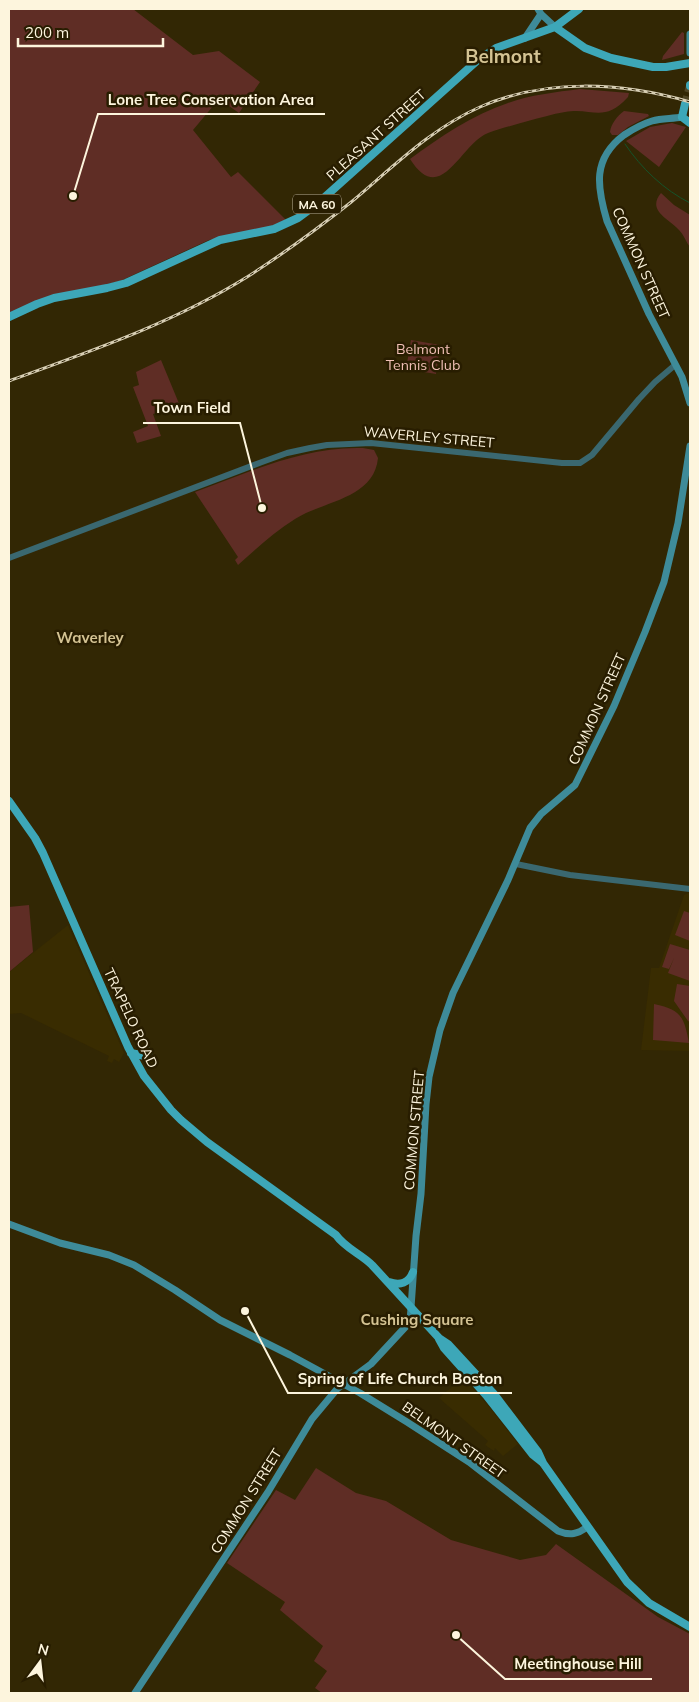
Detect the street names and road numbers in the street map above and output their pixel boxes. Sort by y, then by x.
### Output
street label: PLEASANT STREET [322,85,430,184]
road number: MA 60 [293,194,341,213]
street label: COMMON STREET [608,204,674,322]
street label: WAVERLEY STREET [363,422,496,452]
street label: COMMON STREET [564,650,630,768]
street label: TRAPELO ROAD [100,965,162,1071]
street label: COMMON STREET [400,1069,428,1191]
street label: BELMONT STREET [399,1398,510,1483]
street label: COMMON STREET [206,1445,286,1557]

